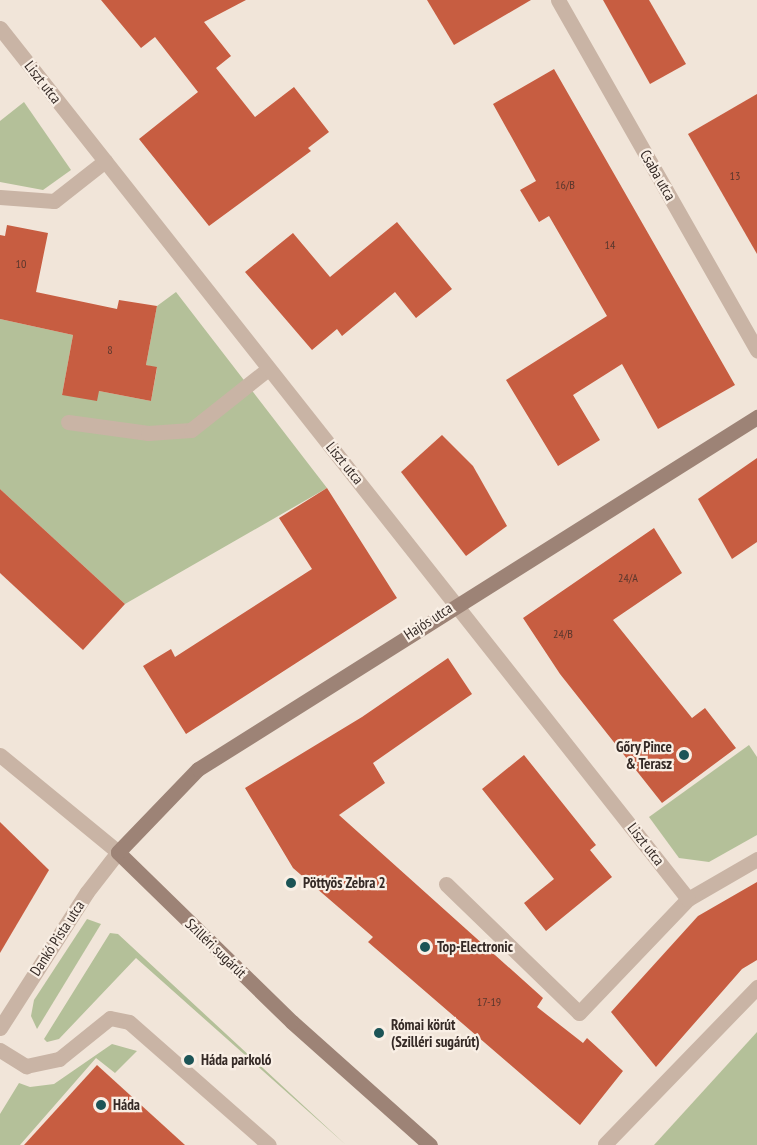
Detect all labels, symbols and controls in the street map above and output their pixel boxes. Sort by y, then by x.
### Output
street label: Liszt utca [21,57,65,107]
street label: Csaba utca [636,147,680,203]
house number: 13 [730,169,740,183]
house number: 16/B [555,178,575,192]
house number: 14 [605,238,615,252]
house number: 10 [16,257,26,271]
house number: 8 [107,343,113,357]
street label: Liszt utca [323,438,367,488]
house number: 24/A [618,571,638,585]
street label: Hajós utca [401,599,455,643]
house number: 24/B [553,627,573,641]
place label: Gőry Pince & Terasz [616,737,672,772]
marker: Gőry Pince & Terasz [677,748,691,762]
street label: Liszt utca [624,819,668,869]
place label: Pöttyös Zebra 2 [303,874,386,892]
marker: Pöttyös Zebra 2 [284,876,298,890]
street label: Dankó Pista utca [26,897,88,979]
street label: Szilléri sugárút [182,915,250,981]
place label: Top-Electronic [437,938,513,956]
marker: Top-Electronic [418,940,432,954]
house number: 17-19 [477,995,501,1009]
place label: Római körút (Szilléri sugárút) [391,1015,480,1050]
marker: Római körút (Szilléri sugárút) [372,1026,386,1040]
place label: Háda parkoló [201,1051,271,1069]
marker: Háda parkoló [182,1053,196,1067]
place label: Háda [113,1096,140,1114]
marker: Háda [94,1098,108,1112]

